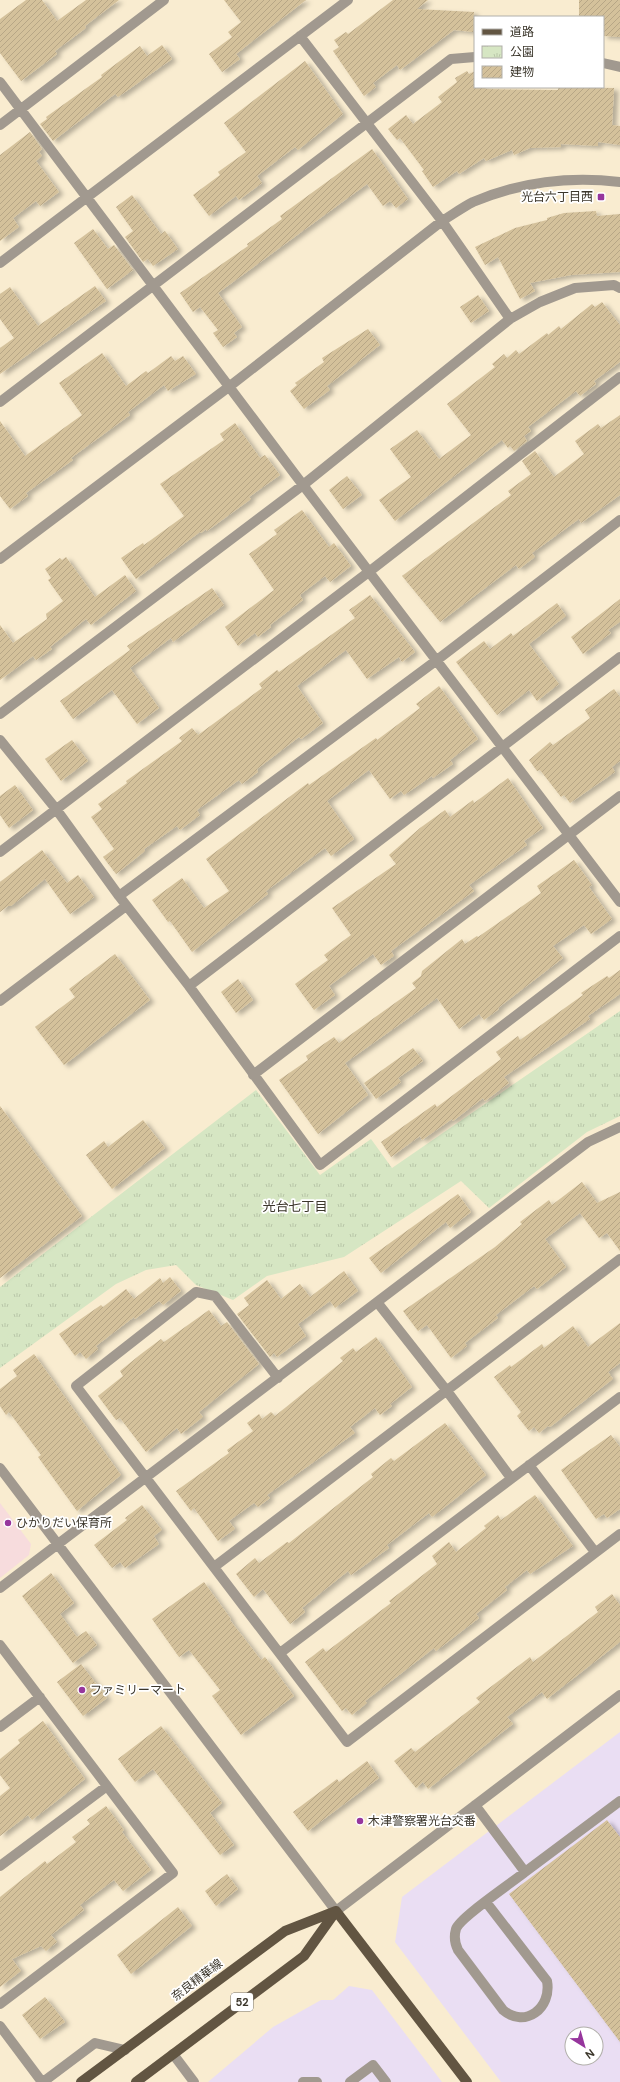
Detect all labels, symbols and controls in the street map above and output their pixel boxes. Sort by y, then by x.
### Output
legend [474,16,604,88]
text: 道路 [510,24,534,40]
text: 公園 [510,44,534,60]
text: 建物 [510,64,534,80]
place label: 光台六丁目西 [521,189,593,205]
marker: 光台六丁目西 [596,192,606,202]
district label: 光台七丁目 [262,1198,328,1215]
place label: ひかりだい保育所 [16,1515,112,1531]
marker: ひかりだい保育所 [3,1518,13,1528]
place label: ファミリーマート [90,1682,186,1698]
marker: ファミリーマート [77,1685,87,1695]
place label: 木津警察署光台交番 [368,1813,476,1829]
marker: 木津警察署光台交番 [355,1816,365,1826]
street label: 奈良精華線 [168,1956,226,2004]
road number: 52 [231,1993,253,2011]
north arrow [564,2026,604,2066]
text: N [583,2046,597,2062]

